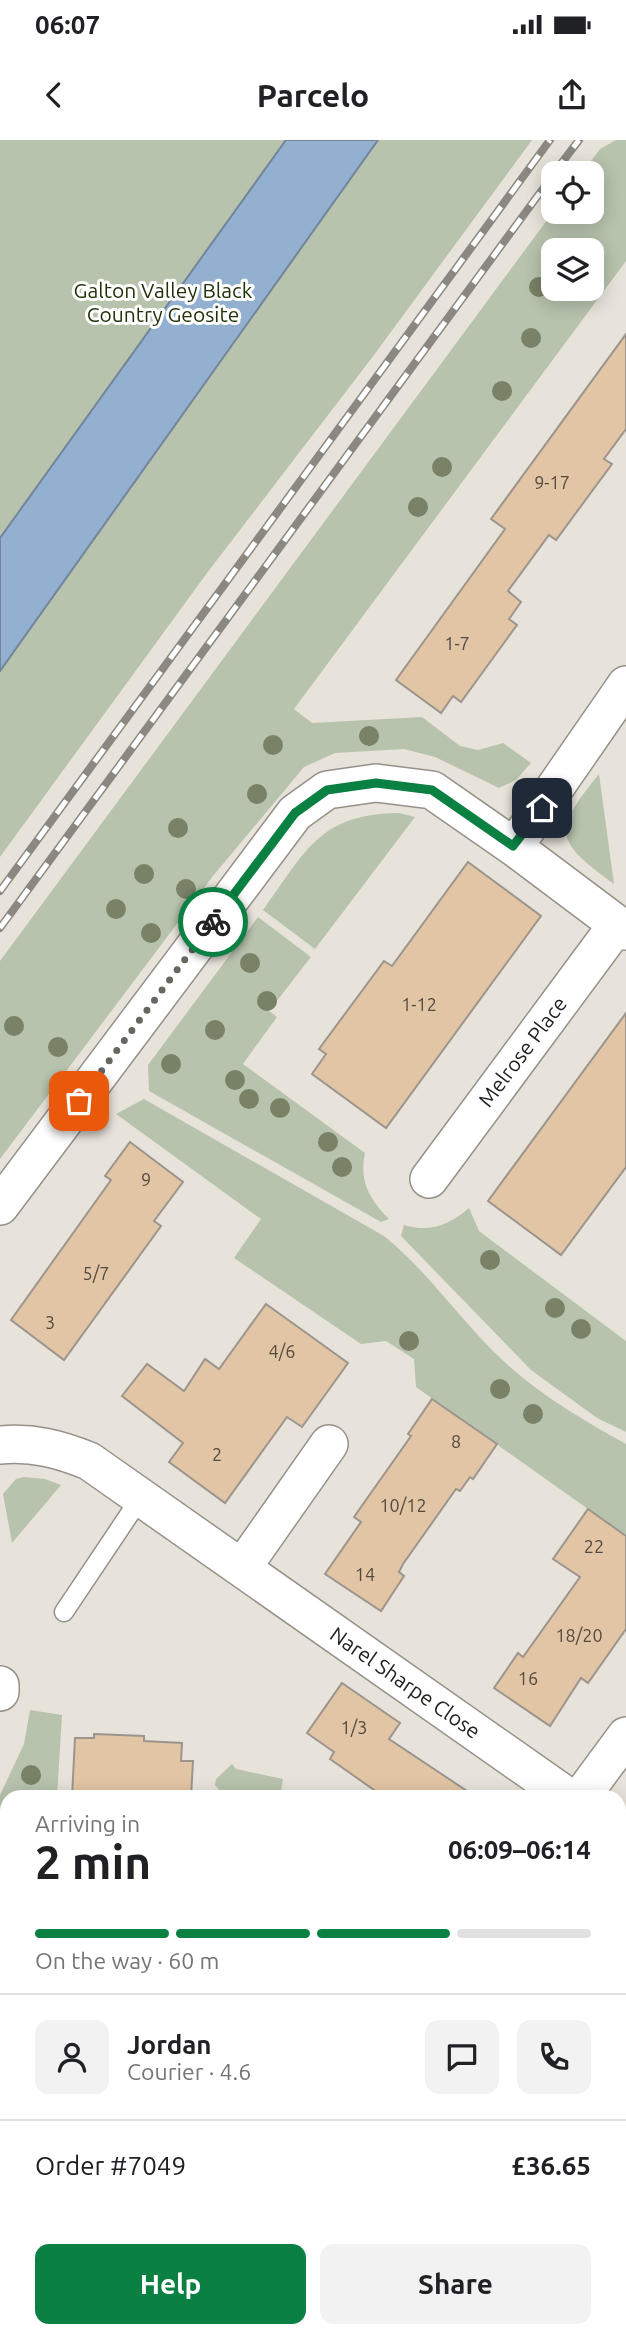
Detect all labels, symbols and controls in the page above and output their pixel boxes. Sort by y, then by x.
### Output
text: 06:07 [35,10,100,39]
icon: back [35,76,73,114]
icon: share [553,76,591,114]
text: Parcelo [257,77,369,113]
map controls [541,161,604,301]
button: locate [541,161,604,224]
button: layers [541,238,604,301]
park label: Galton Valley Black Country Geosite [74,278,253,326]
house number: 9-17 [534,472,570,492]
house number: 1-7 [444,633,470,653]
pin [512,778,572,838]
icon: home [523,789,561,827]
courier [178,887,248,957]
icon: bike [194,903,232,941]
street label: Melrose Place [473,992,571,1111]
house number: 1-12 [401,994,437,1014]
pin [49,1071,109,1131]
icon: bag [60,1082,98,1120]
house number: 9 [141,1169,151,1189]
house number: 5/7 [83,1263,109,1283]
house number: 3 [45,1312,55,1332]
house number: 4/6 [269,1341,295,1361]
house number: 8 [451,1431,461,1451]
house number: 2 [212,1444,222,1464]
house number: 10/12 [379,1495,427,1515]
house number: 22 [584,1536,604,1556]
house number: 14 [355,1564,375,1584]
street label: Narel Sharpe Close [326,1621,485,1743]
house number: 18/20 [555,1625,603,1645]
house number: 16 [518,1668,538,1688]
house number: 1/3 [341,1717,367,1737]
text: Arriving in [35,1811,140,1836]
text: 06:09–06:14 [448,1835,591,1864]
text: 2 min [35,1836,151,1888]
text: On the way · 60 m [35,1948,219,1973]
button: person [35,2020,109,2094]
button: chat [425,2020,499,2094]
button: phone [517,2020,591,2094]
text: Jordan [127,2030,212,2059]
text: Courier · 4.6 [127,2059,251,2084]
text: Order #7049 [35,2151,186,2180]
text: £36.65 [511,2151,591,2180]
button: Help [35,2244,306,2324]
button: Share [320,2244,591,2324]

